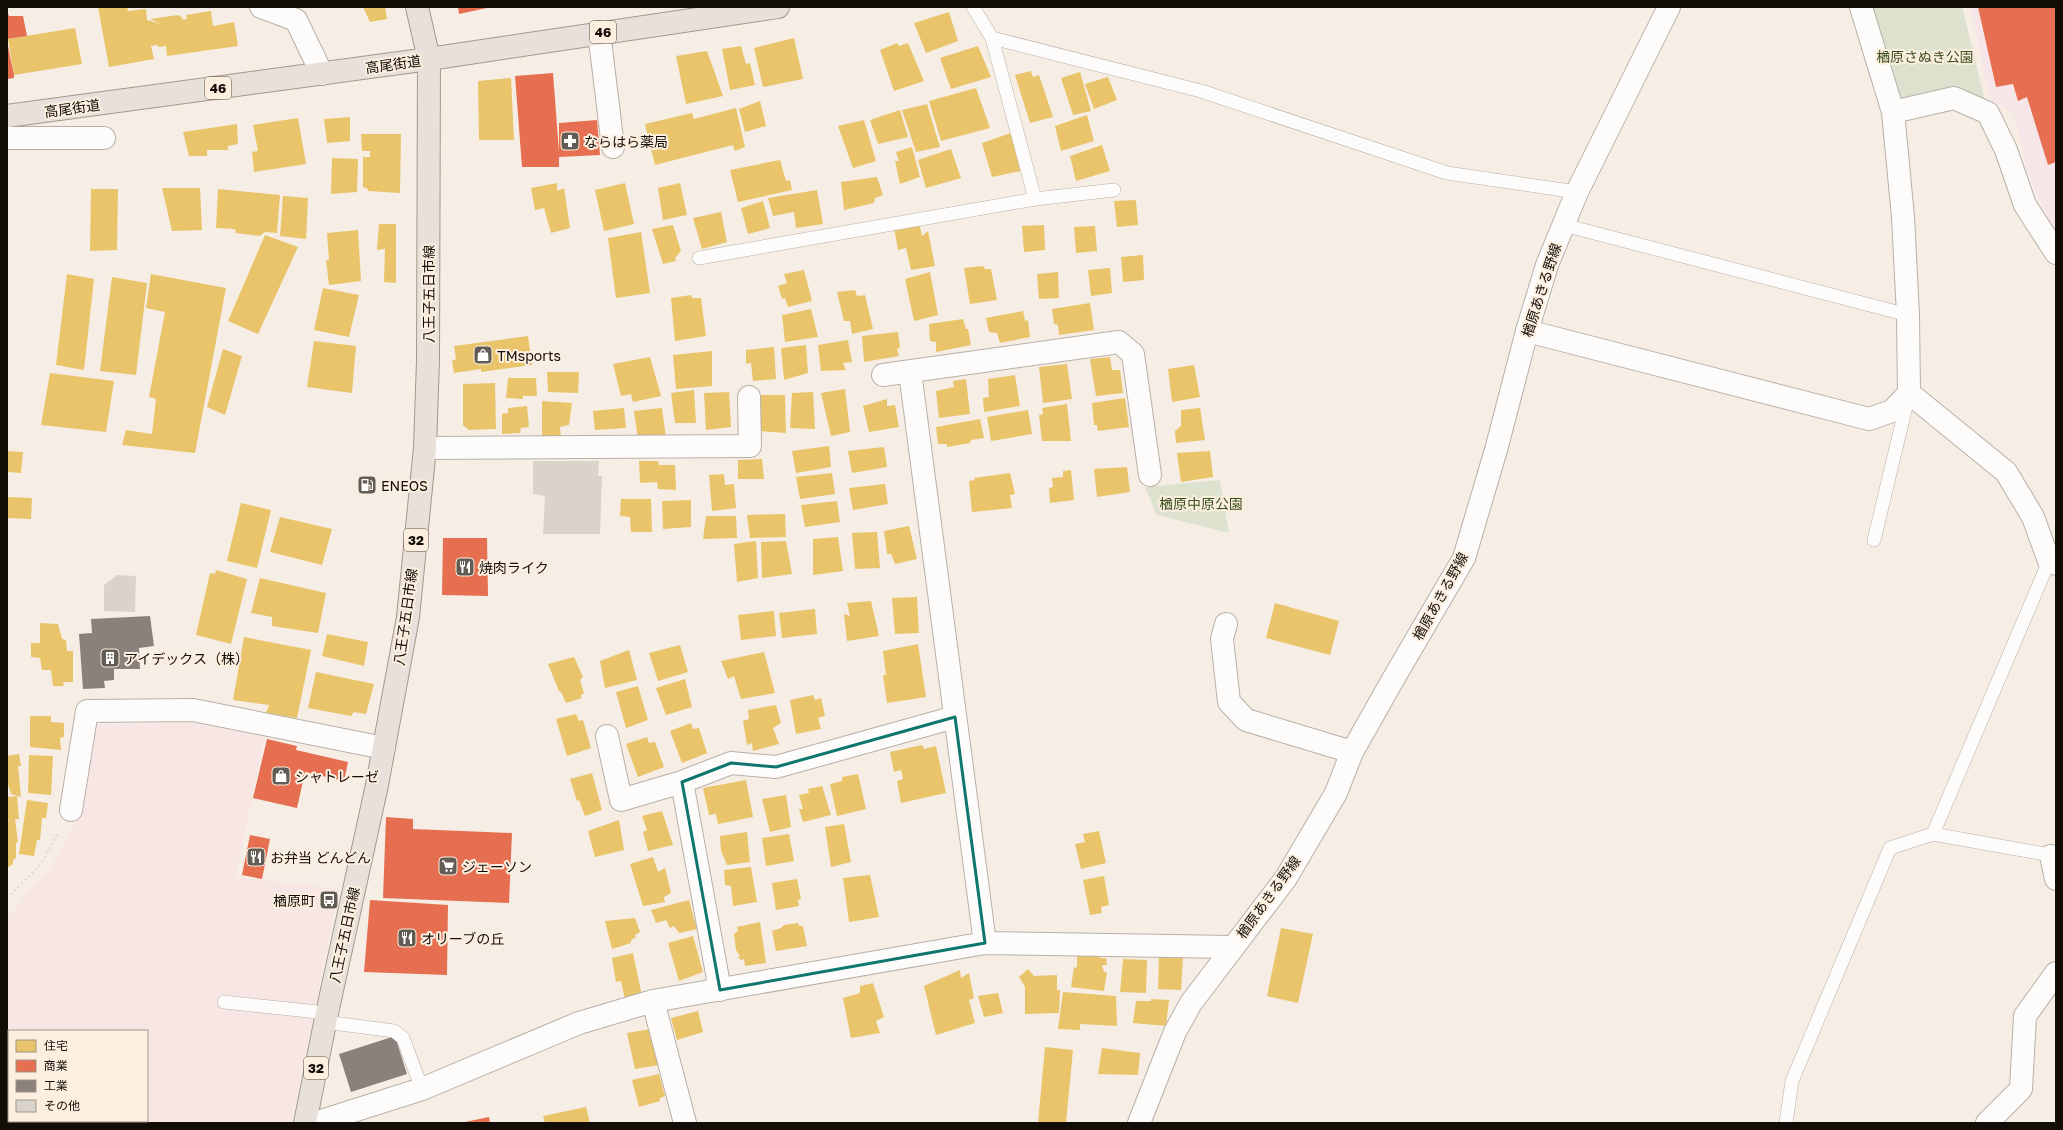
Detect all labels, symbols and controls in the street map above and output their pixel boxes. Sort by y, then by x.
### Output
road number: 46 [590,21,616,43]
park label: 楢原さぬき公園 [1876,48,1974,65]
street label: 高尾街道 [364,52,422,76]
road number: 46 [205,77,231,99]
street label: 高尾街道 [43,96,101,120]
pharmacy icon: ならはら薬局 [559,130,581,152]
place label: ならはら薬局 [584,133,668,150]
street label: 楢原あきる野線 [1518,241,1564,339]
street label: 八王子五日市線 [420,245,437,343]
shop icon: TMsports [472,344,494,366]
place label: TMsports [497,347,561,364]
fuel station icon: ENEOS [356,474,378,496]
place label: ENEOS [381,477,428,494]
park label: 楢原中原公園 [1159,495,1243,512]
road number: 32 [404,529,428,551]
street label: 楢原あきる野線 [1409,549,1471,643]
restaurant icon: 焼肉ライク [454,556,476,578]
place label: 焼肉ライク [479,559,549,576]
street label: 八王子五日市線 [390,567,420,667]
building icon: アイデックス（株） [99,647,121,669]
place label: アイデックス（株） [124,650,249,667]
shop icon: シャトレーゼ [270,765,292,787]
place label: シャトレーゼ [295,768,379,785]
restaurant icon: お弁当 どんどん [245,846,267,868]
place label: お弁当 どんどん [270,849,371,866]
street label: 楢原あきる野線 [1232,852,1304,942]
supermarket icon: ジェーソン [437,855,459,877]
place label: ジェーソン [462,858,532,875]
street label: 八王子五日市線 [325,885,363,985]
bus stop icon: 楢原町 [318,889,340,911]
place label: 楢原町 [273,892,315,909]
restaurant icon: オリーブの丘 [396,927,418,949]
place label: オリーブの丘 [421,930,504,947]
legend [8,1030,148,1122]
text: 住宅 [44,1038,68,1053]
road number: 32 [304,1057,328,1079]
text: 商業 [44,1058,68,1073]
text: 工業 [44,1078,68,1093]
text: その他 [44,1098,80,1113]

